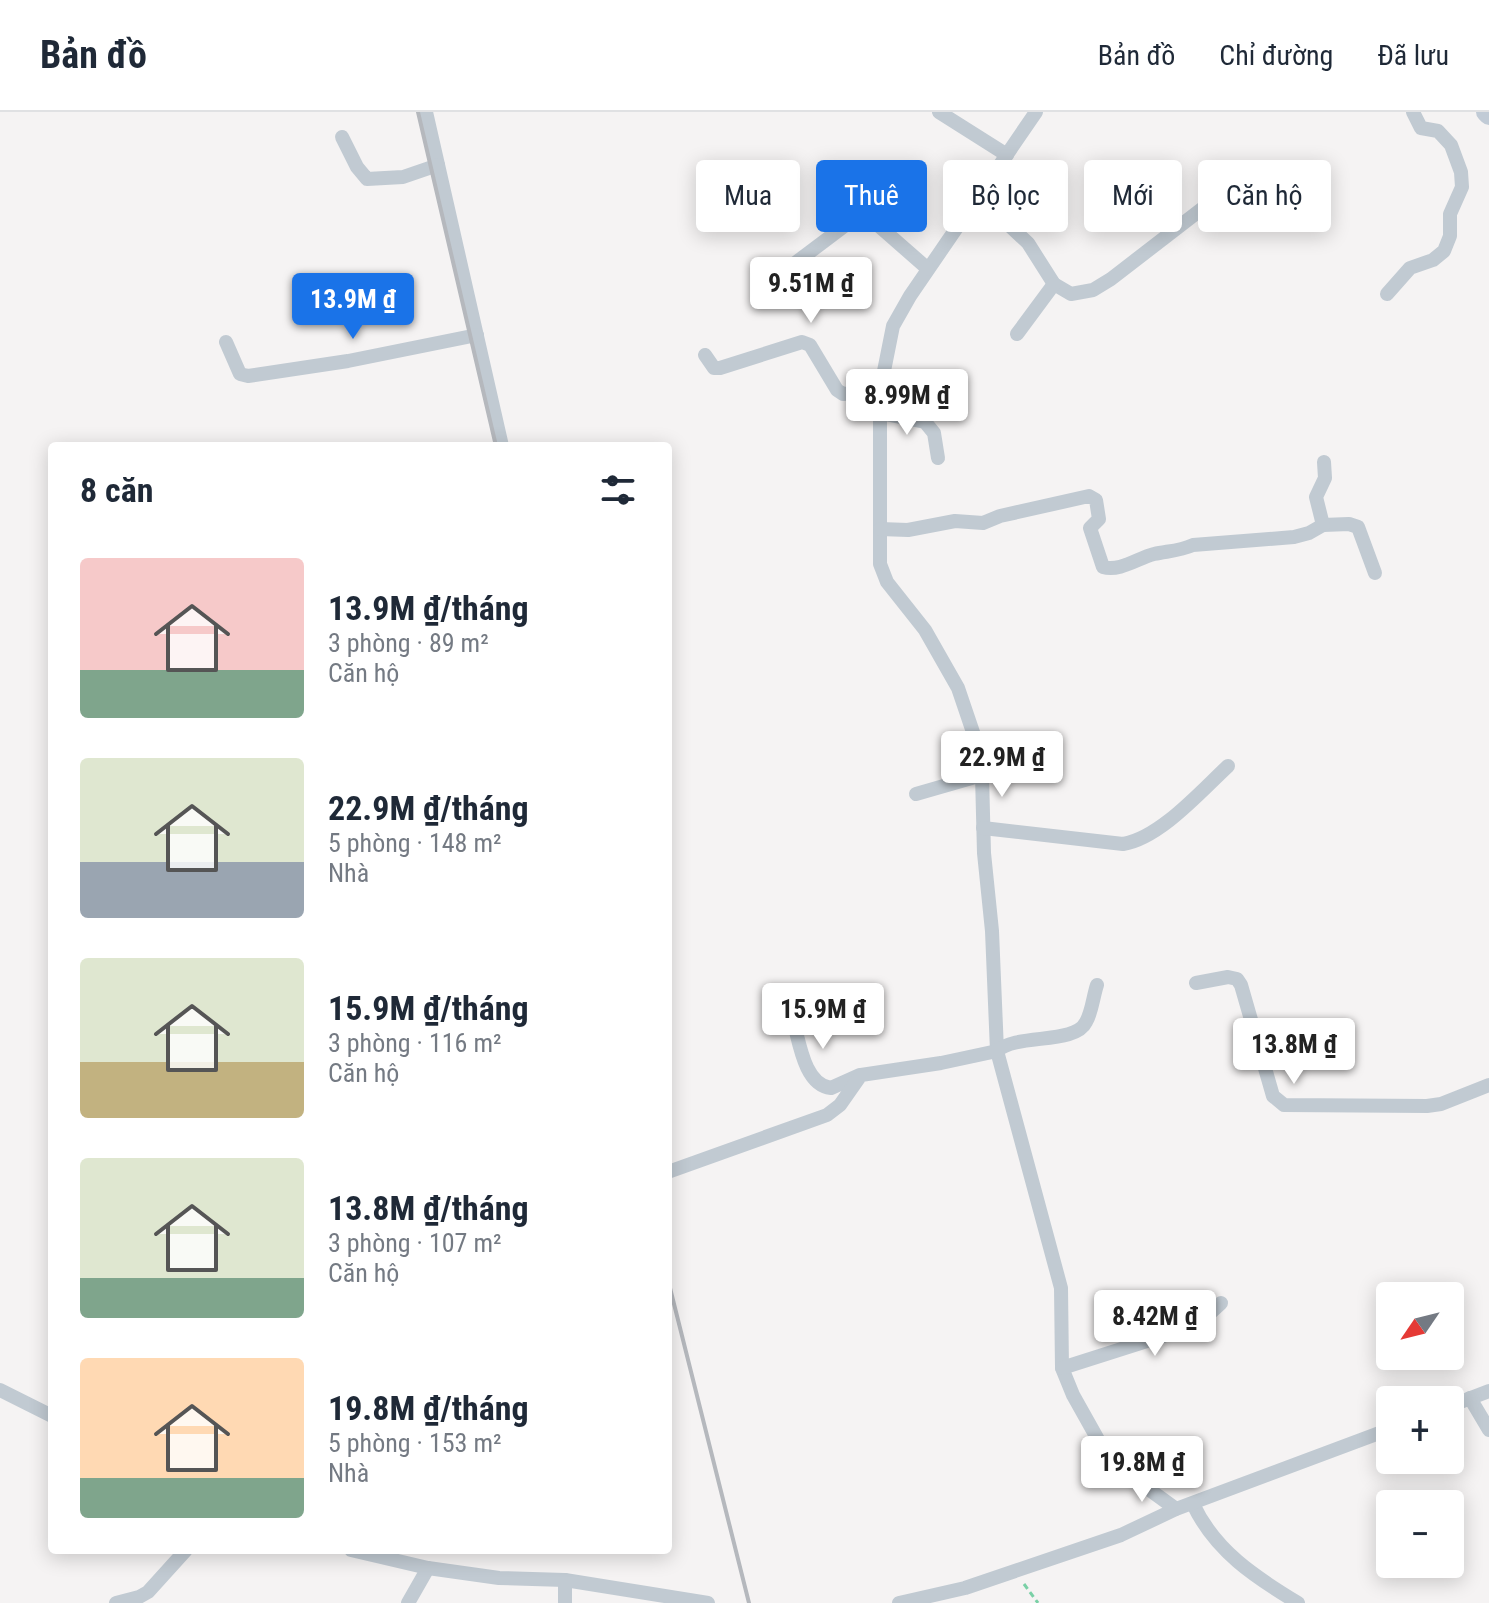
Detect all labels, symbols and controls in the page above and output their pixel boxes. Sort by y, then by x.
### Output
text: Bản đồ [40,33,147,77]
text: Bản đồ [1098,39,1175,72]
text: Chỉ đường [1219,39,1333,72]
text: Đã lưu [1377,39,1449,72]
chip: Mua [696,160,800,232]
chip: Thuê [816,160,927,232]
chip: Bộ lọc [943,160,1068,232]
chip: Mới [1084,160,1182,232]
chip: Căn hộ [1198,160,1331,232]
pin: 9.51M ₫ [737,257,885,325]
text: 9.51M ₫ [768,268,854,298]
pin: 13.9M ₫ [279,273,427,341]
text: 13.9M ₫ [310,284,396,314]
pin: 8.99M ₫ [833,369,981,437]
text: 8.99M ₫ [864,380,950,410]
icon: filters [596,468,640,512]
text: 8 căn [80,470,153,510]
text: 13.9M ₫/tháng [328,588,529,628]
icon: home [144,590,240,686]
text: 3 phòng · 89 m² [328,628,489,658]
text: Căn hộ [328,658,399,688]
pin: 22.9M ₫ [928,731,1076,799]
text: 22.9M ₫ [959,742,1045,772]
text: 22.9M ₫/tháng [328,788,529,828]
icon: home [144,790,240,886]
text: 5 phòng · 148 m² [328,828,502,858]
text: Nhà [328,858,369,888]
pin: 15.9M ₫ [749,983,897,1051]
text: 15.9M ₫/tháng [328,988,529,1028]
icon: home [144,990,240,1086]
text: 15.9M ₫ [780,994,866,1024]
pin: 13.8M ₫ [1220,1018,1368,1086]
text: 3 phòng · 116 m² [328,1028,502,1058]
text: 13.8M ₫ [1251,1029,1337,1059]
text: Căn hộ [328,1058,399,1088]
text: 13.8M ₫/tháng [328,1188,529,1228]
icon: home [144,1190,240,1286]
text: 3 phòng · 107 m² [328,1228,502,1258]
text: Căn hộ [328,1258,399,1288]
north arrow [1376,1282,1464,1370]
map controls [1376,1282,1464,1578]
pin: 8.42M ₫ [1081,1290,1229,1358]
text: 8.42M ₫ [1112,1301,1198,1331]
button: + [1376,1386,1464,1474]
text: 19.8M ₫/tháng [328,1388,529,1428]
icon: home [144,1390,240,1486]
text: 5 phòng · 153 m² [328,1428,502,1458]
pin: 19.8M ₫ [1068,1436,1216,1504]
text: 19.8M ₫ [1099,1447,1185,1477]
text: Nhà [328,1458,369,1488]
button: − [1376,1490,1464,1578]

